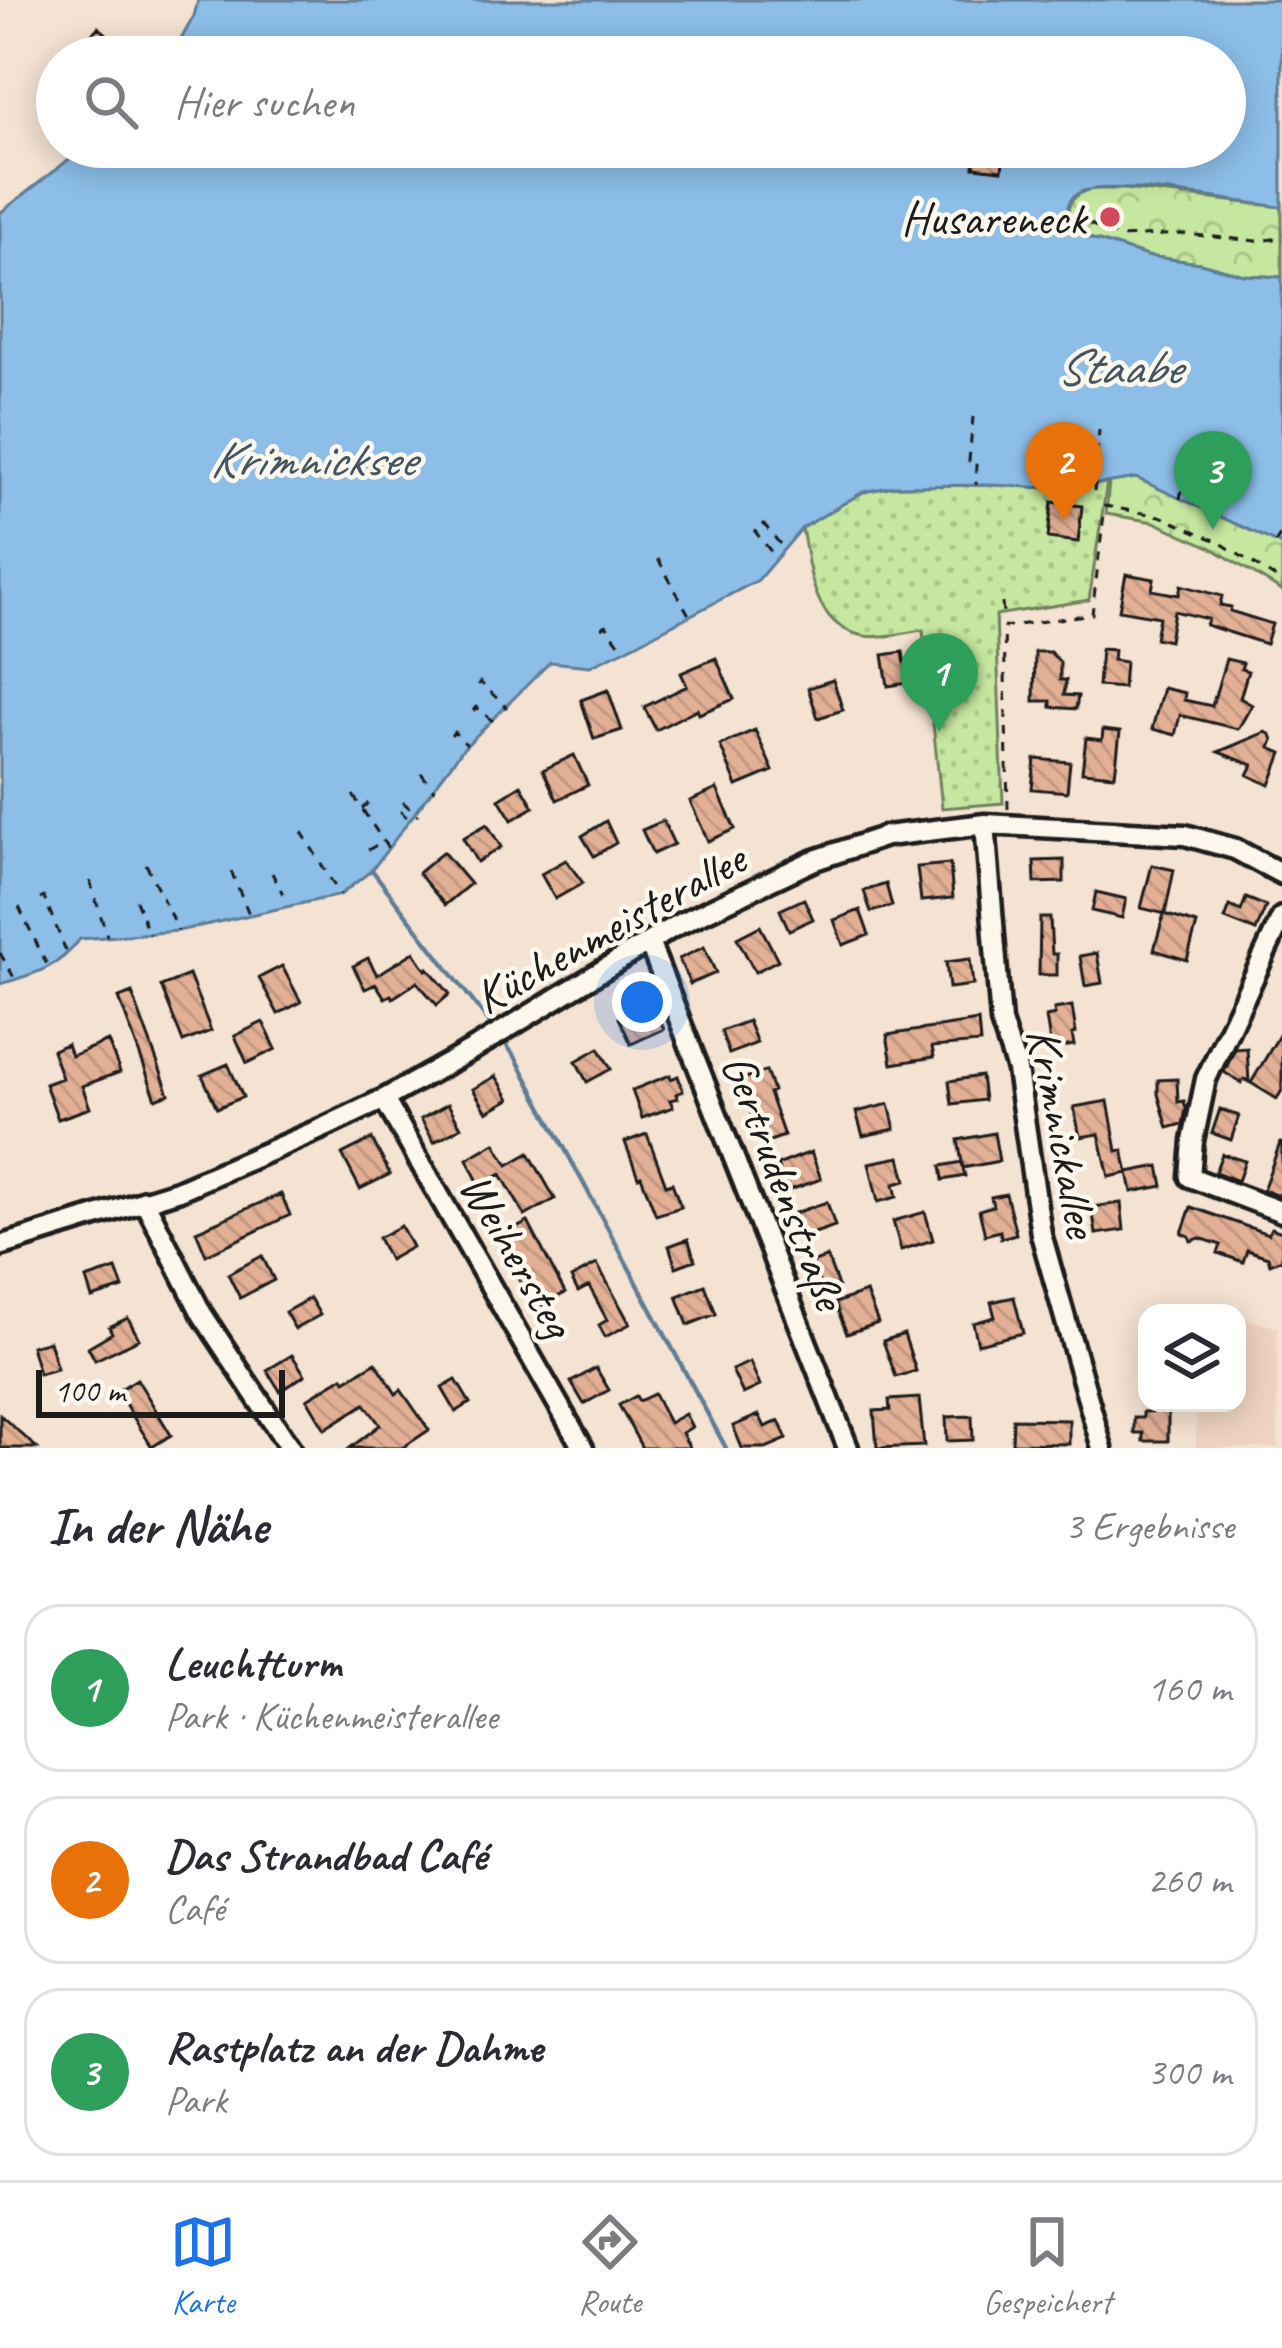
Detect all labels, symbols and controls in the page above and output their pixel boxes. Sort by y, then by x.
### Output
search box [36,36,1246,168]
icon: search [78,69,144,135]
text: Hier suchen [174,74,354,131]
place label: Husareneck [901,188,1089,248]
marker: Husareneck [1097,204,1123,230]
water label: Staabe [1056,335,1188,399]
pin: 2 [1025,422,1103,521]
water label: Krimnicksee [210,427,422,491]
pin: 3 [1174,431,1252,530]
pin: 1 [900,633,978,732]
street label: Küchenmeisterallee [463,827,759,1027]
your location [612,972,672,1032]
street label: Krimnickallee [1013,1022,1113,1245]
street label: Gertrudenstraße [708,1045,861,1321]
street label: Weihersteg [446,1162,590,1351]
map controls [1138,1304,1246,1412]
button: layers [1138,1304,1246,1412]
scale bar [36,1364,285,1417]
text: 100 m [54,1370,125,1412]
text: In der Nähe [48,1494,267,1558]
text: 3 Ergebnisse [1065,1502,1234,1551]
text: Leuchtturm [165,1635,341,1692]
text: 1 [81,1664,99,1713]
text: 160 m [1147,1664,1231,1713]
text: Park · Küchenmeisterallee [165,1692,498,1741]
text: Das Strandbad Café [165,1827,486,1884]
text: 2 [81,1856,99,1905]
text: 260 m [1147,1856,1231,1905]
text: Café [165,1884,224,1933]
text: Rastplatz an der Dahme [165,2019,543,2076]
text: 3 [81,2048,99,2097]
text: 300 m [1147,2048,1231,2097]
text: Park [165,2076,227,2125]
tab: Karte [170,2209,236,2323]
tab: Route [577,2209,643,2323]
tab: Gespeichert [983,2209,1112,2323]

